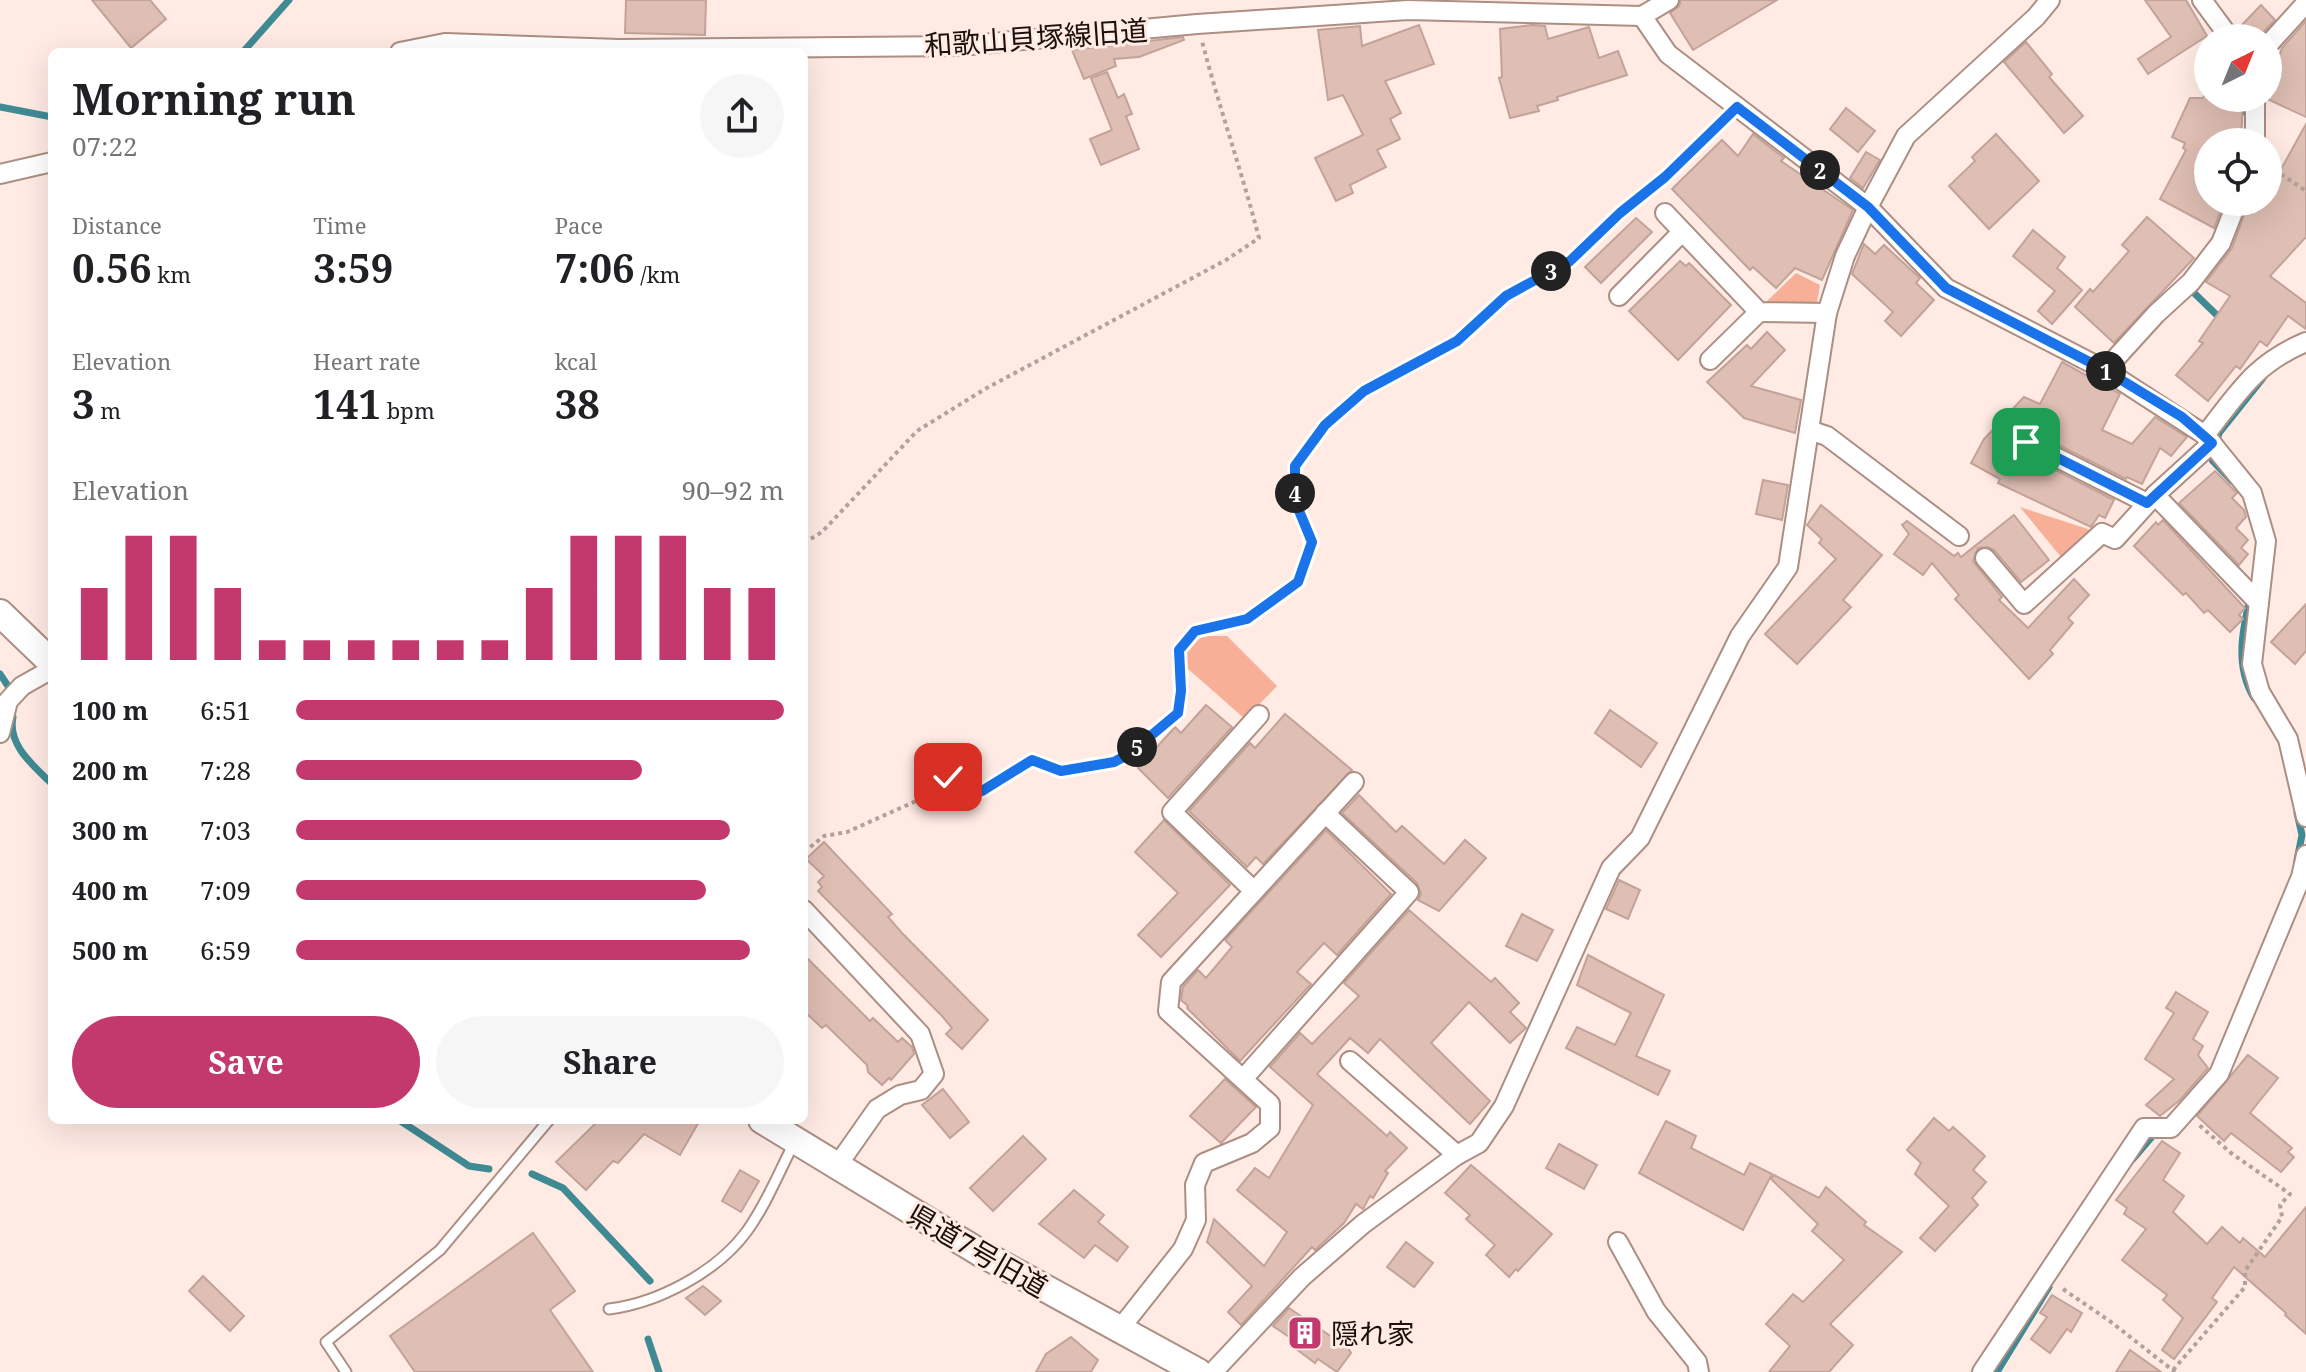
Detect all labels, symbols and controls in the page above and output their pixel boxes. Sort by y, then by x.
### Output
street label: 和歌山貝塚線旧道 [923,10,1149,64]
north arrow [2194,24,2282,112]
map controls [2194,24,2282,216]
text: Morning run [72,68,356,128]
button: share [700,74,784,158]
text: 07:22 [72,128,138,164]
button: locate [2194,128,2282,216]
pin: 2 [1800,150,1840,190]
text: 2 [1814,155,1826,185]
text: Distance [72,210,162,240]
text: Time [313,210,366,240]
text: Pace [555,210,603,240]
text: 0.56 [72,240,152,295]
text: 3:59 [313,240,393,295]
text: 7:06 [555,240,635,295]
pin: 3 [1531,251,1571,291]
text: 3 [1545,256,1557,286]
text: km [152,259,191,289]
text: /km [635,259,680,289]
text: Elevation [72,346,171,376]
text: Heart rate [313,346,421,376]
text: kcal [555,346,597,376]
pin: 1 [2086,351,2126,391]
text: 1 [2100,356,2112,386]
text: 3 [72,376,95,431]
text: 141 [313,376,381,431]
text: 38 [555,376,600,431]
text: m [95,395,121,425]
text: bpm [381,395,435,425]
pin [1992,408,2060,476]
icon: arrive [2004,420,2048,464]
text: Elevation [72,472,189,508]
text: 90–92 m [682,472,784,508]
pin: 4 [1275,473,1315,513]
text: 4 [1289,478,1301,508]
text: 100 m [72,692,148,728]
text: 6:51 [200,692,251,728]
pin: 5 [1117,727,1157,767]
text: 5 [1131,732,1143,762]
pin [914,743,982,811]
text: 200 m [72,752,148,788]
text: 7:28 [200,752,251,788]
icon: check [926,755,970,799]
text: 300 m [72,812,148,848]
text: 7:03 [200,812,251,848]
text: 400 m [72,872,148,908]
text: 7:09 [200,872,251,908]
text: 500 m [72,932,148,968]
text: 6:59 [200,932,251,968]
button: Save [72,1016,420,1108]
button: Share [436,1016,784,1108]
street label: 県道7号旧道 [901,1195,1055,1305]
building icon: 隠れ家 [1286,1314,1324,1352]
place label: 隠れ家 [1331,1314,1415,1352]

